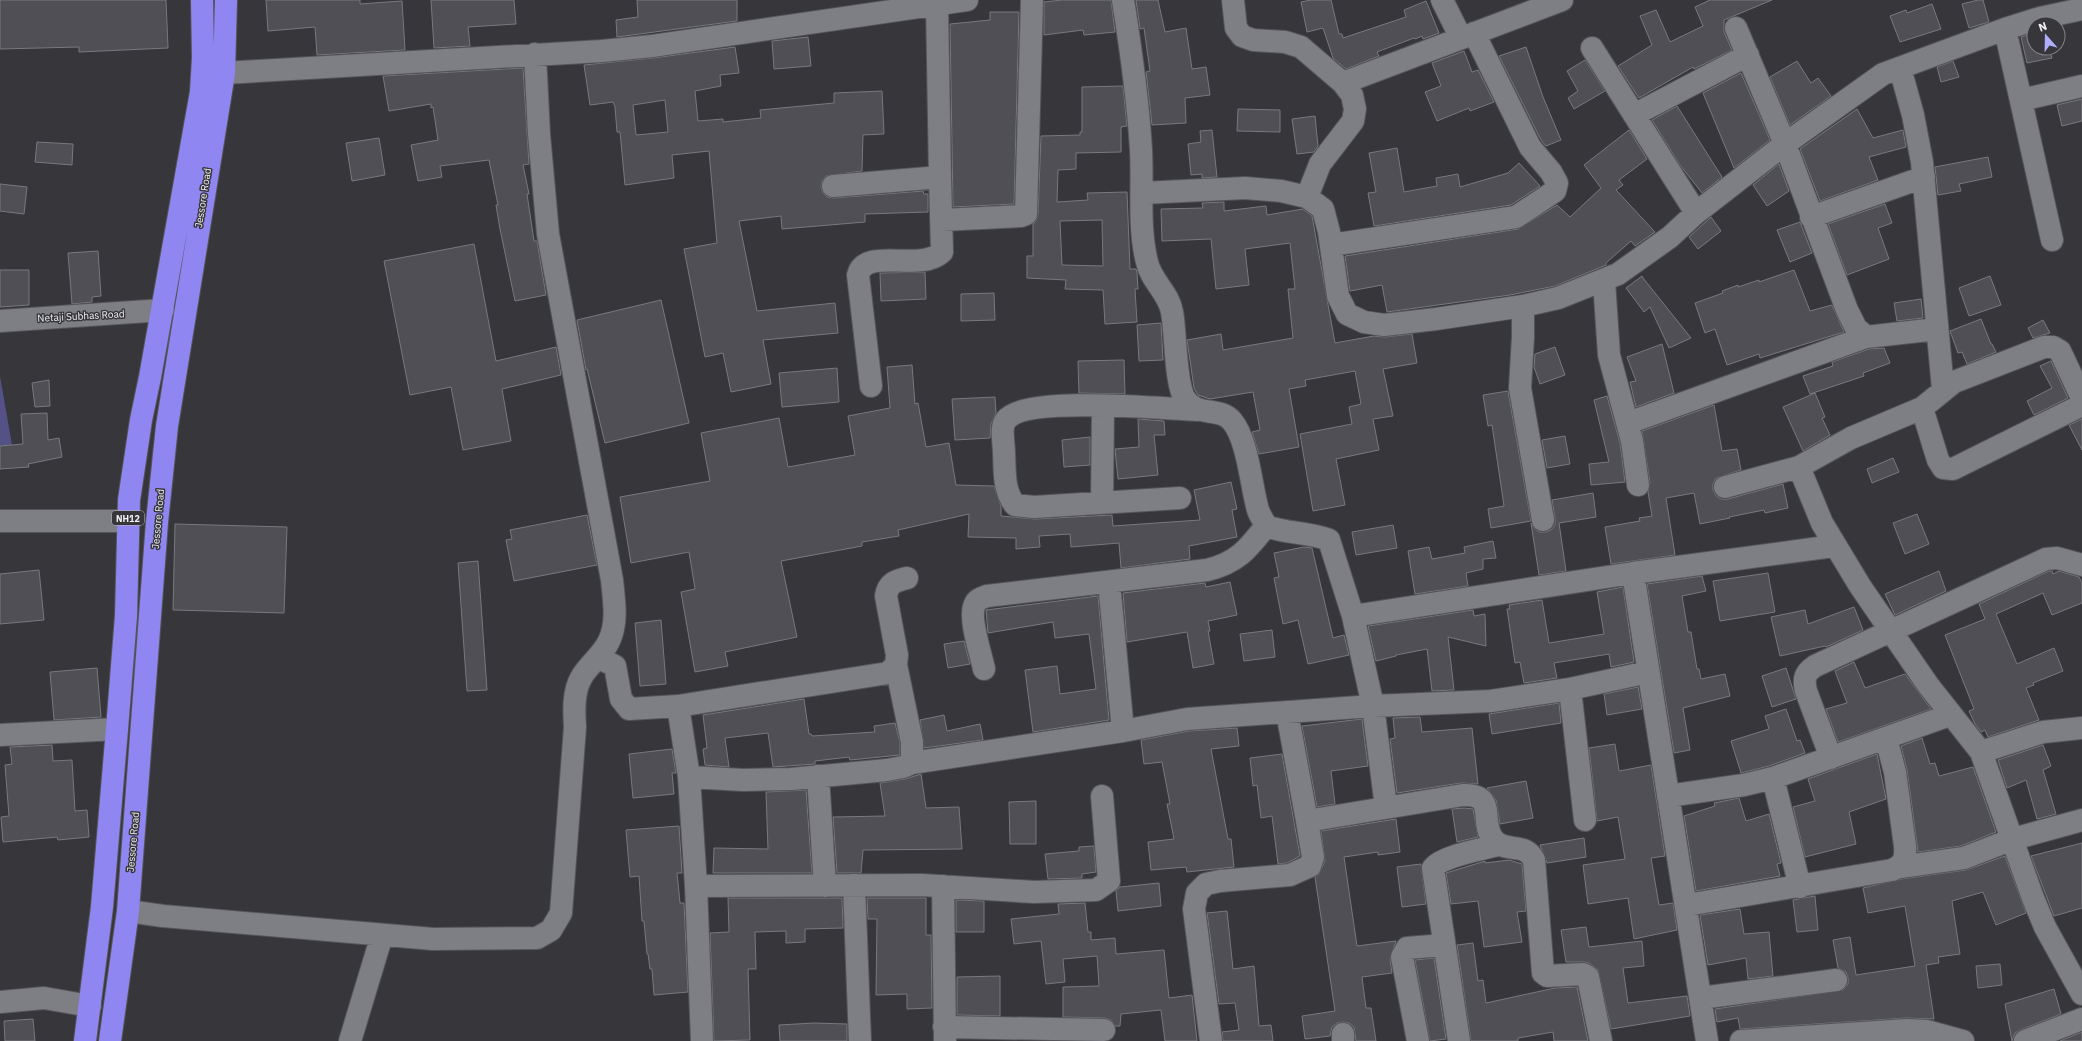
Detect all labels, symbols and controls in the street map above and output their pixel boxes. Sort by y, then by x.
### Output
north arrow [2026,16,2066,56]
text: N [2036,19,2049,35]
street label: Jessore Road [192,167,214,229]
street label: Netaji Subhas Road [37,307,125,325]
street label: Jessore Road [149,488,167,550]
road number: NH12 [112,511,144,525]
street label: Jessore Road [124,811,142,873]

